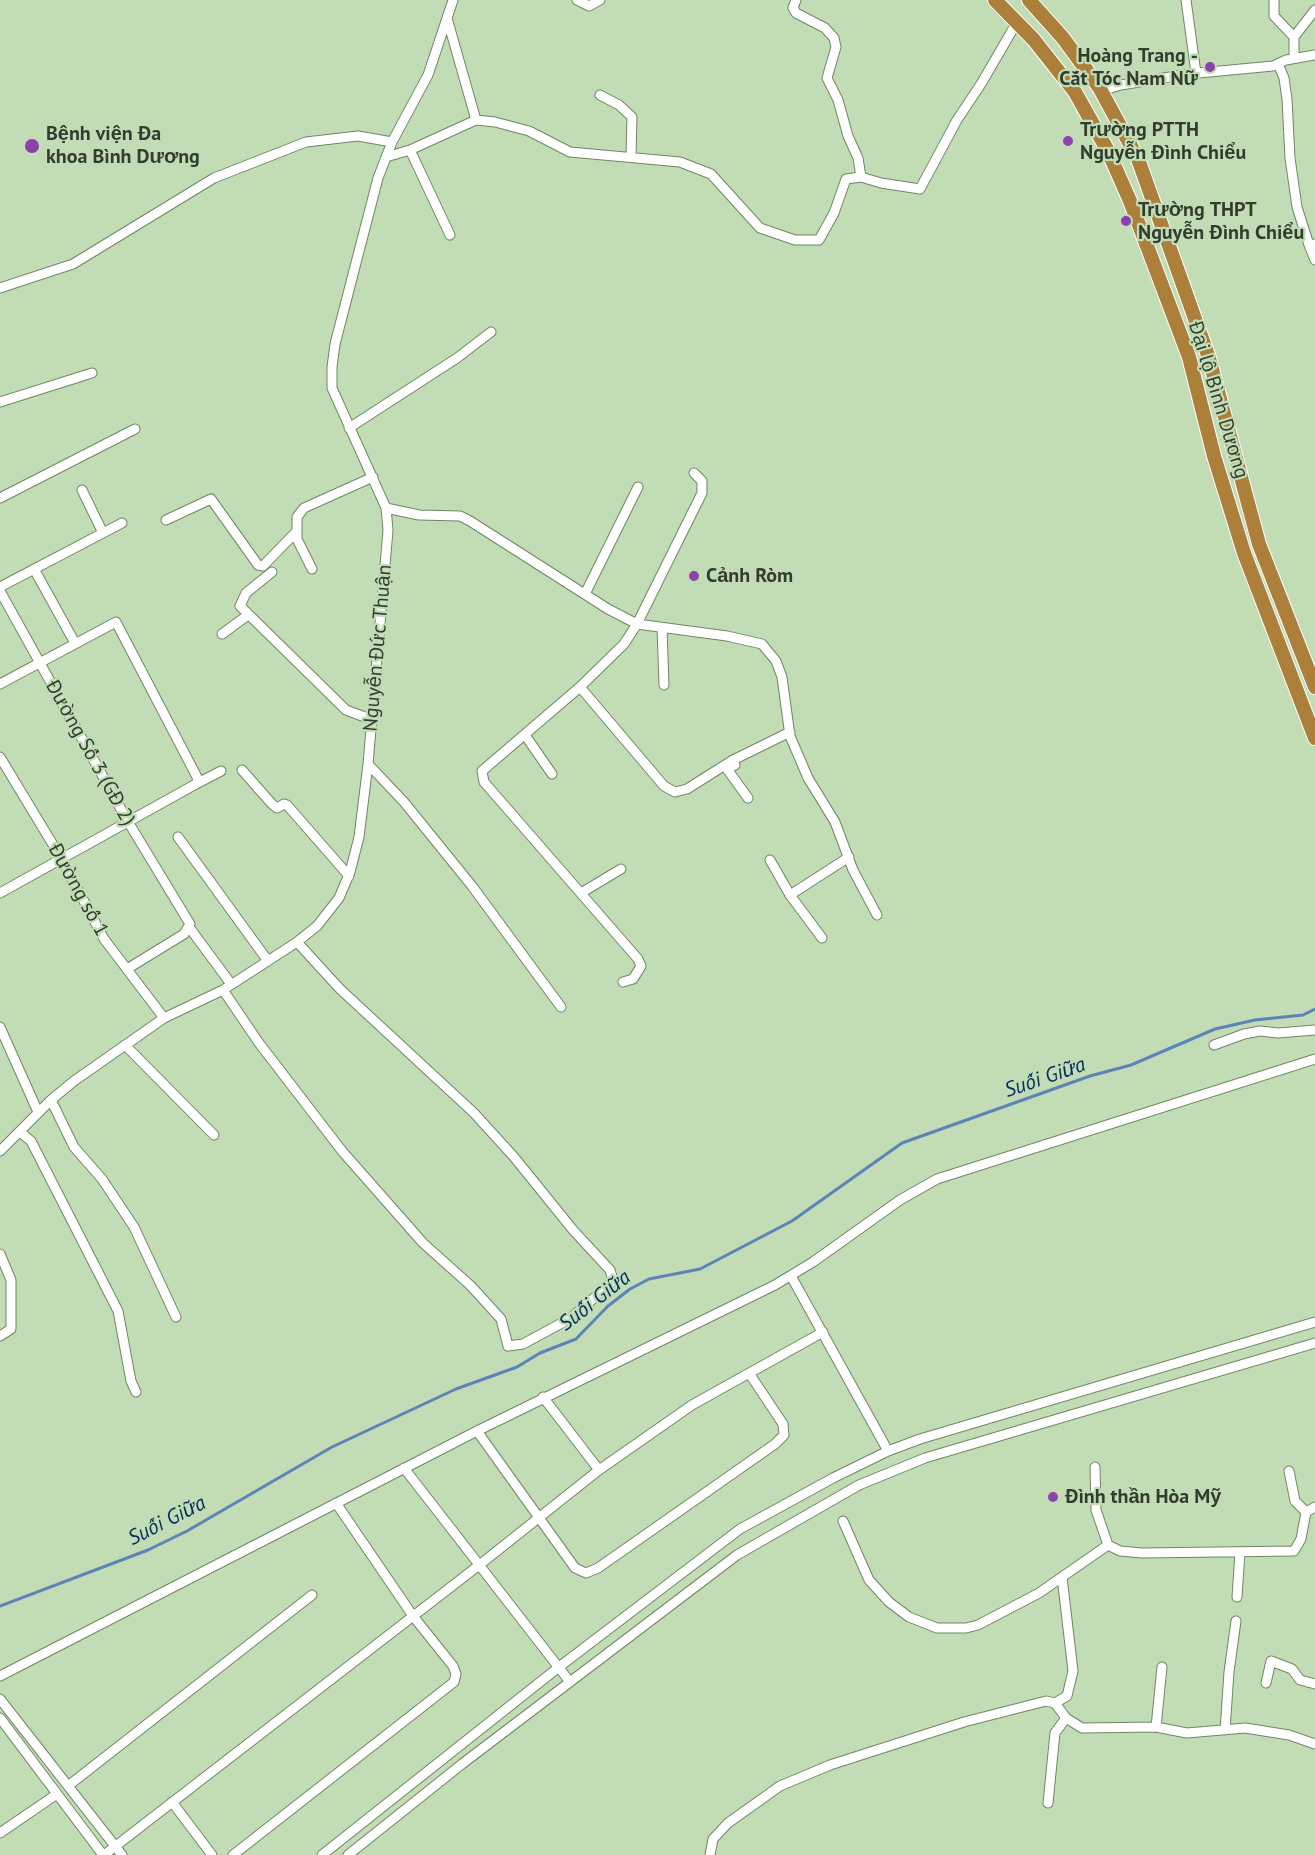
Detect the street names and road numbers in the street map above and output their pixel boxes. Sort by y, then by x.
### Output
street label: Đại lộ Bình Dương [1183,319,1253,481]
street label: Nguyễn Đức Thuận [359,564,397,732]
street label: Đường Số 3 (GĐ 2) [40,676,140,830]
street label: Đường số 1 [43,840,113,940]

